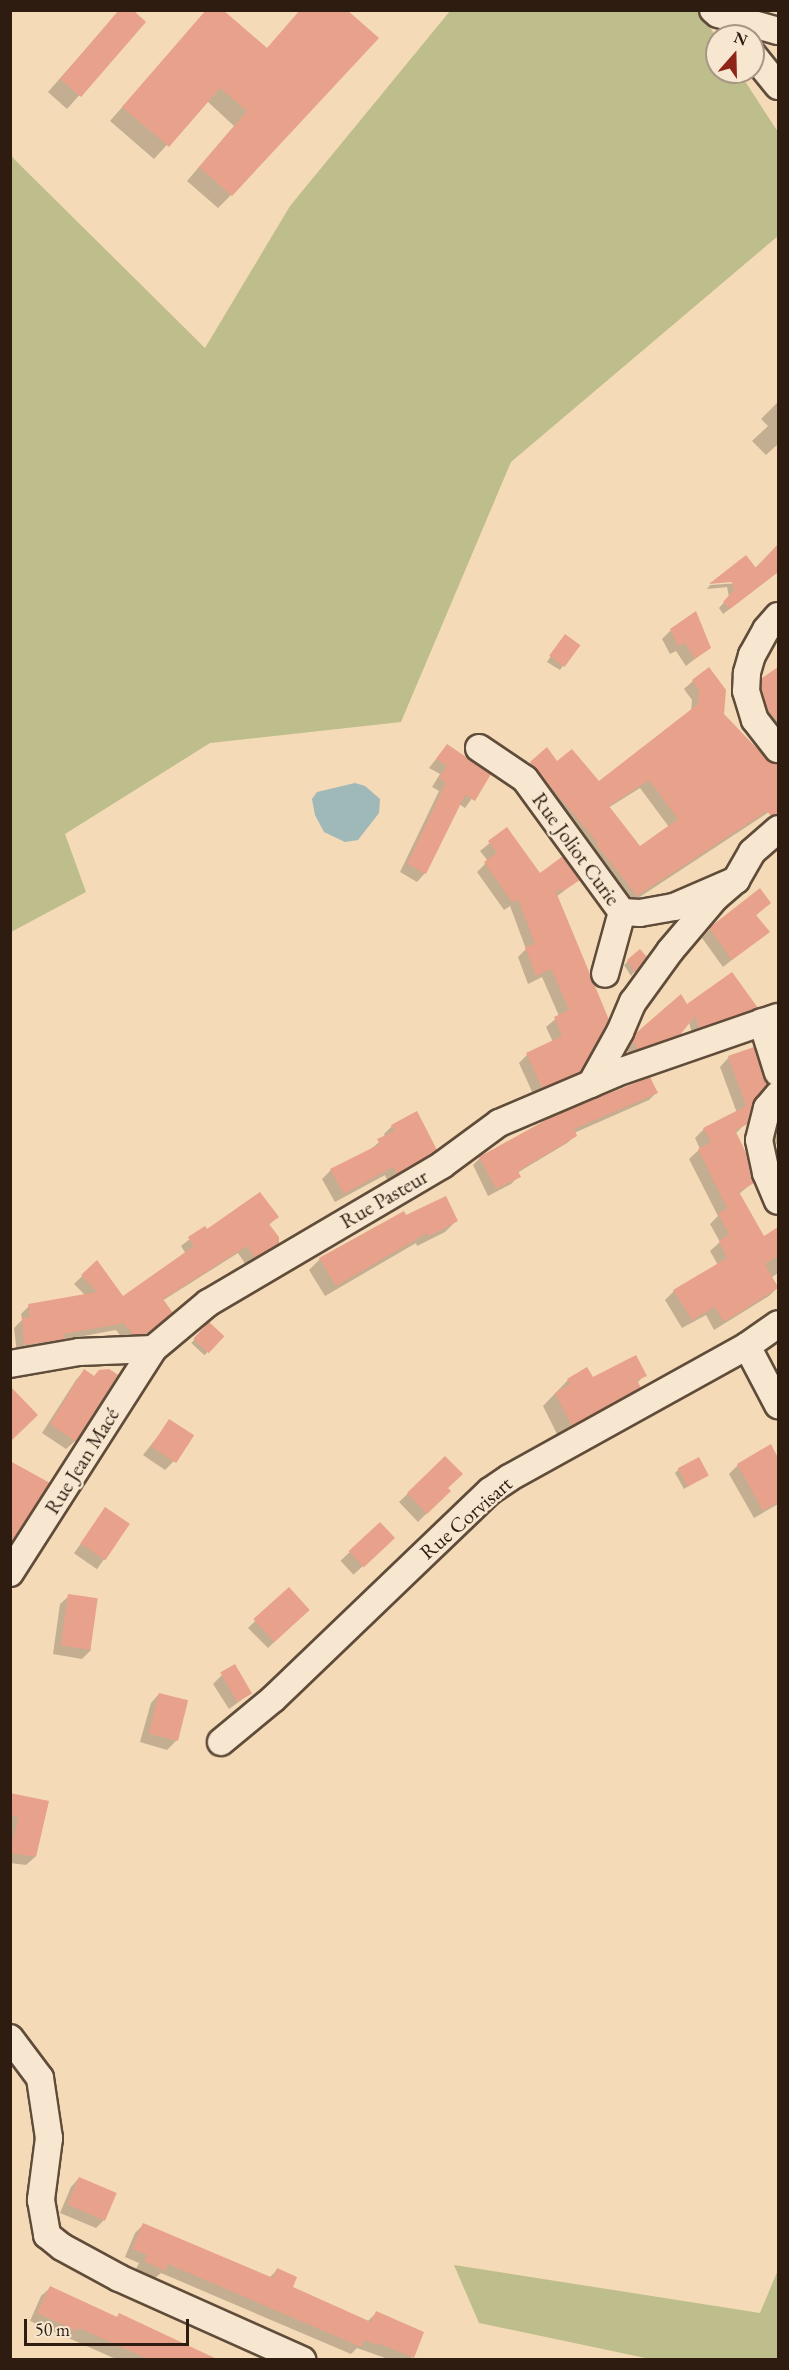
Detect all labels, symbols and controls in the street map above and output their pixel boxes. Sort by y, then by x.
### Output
north arrow [705,24,765,84]
text: N [731,26,750,51]
street label: Rue Joliot Curie [527,788,625,910]
street label: Rue Pasteur [336,1164,432,1234]
street label: Rue Jean Macé [39,1403,125,1519]
street label: Rue Corvisart [415,1471,517,1565]
scale bar [27,2307,192,2345]
text: 50 m [35,2318,70,2341]

